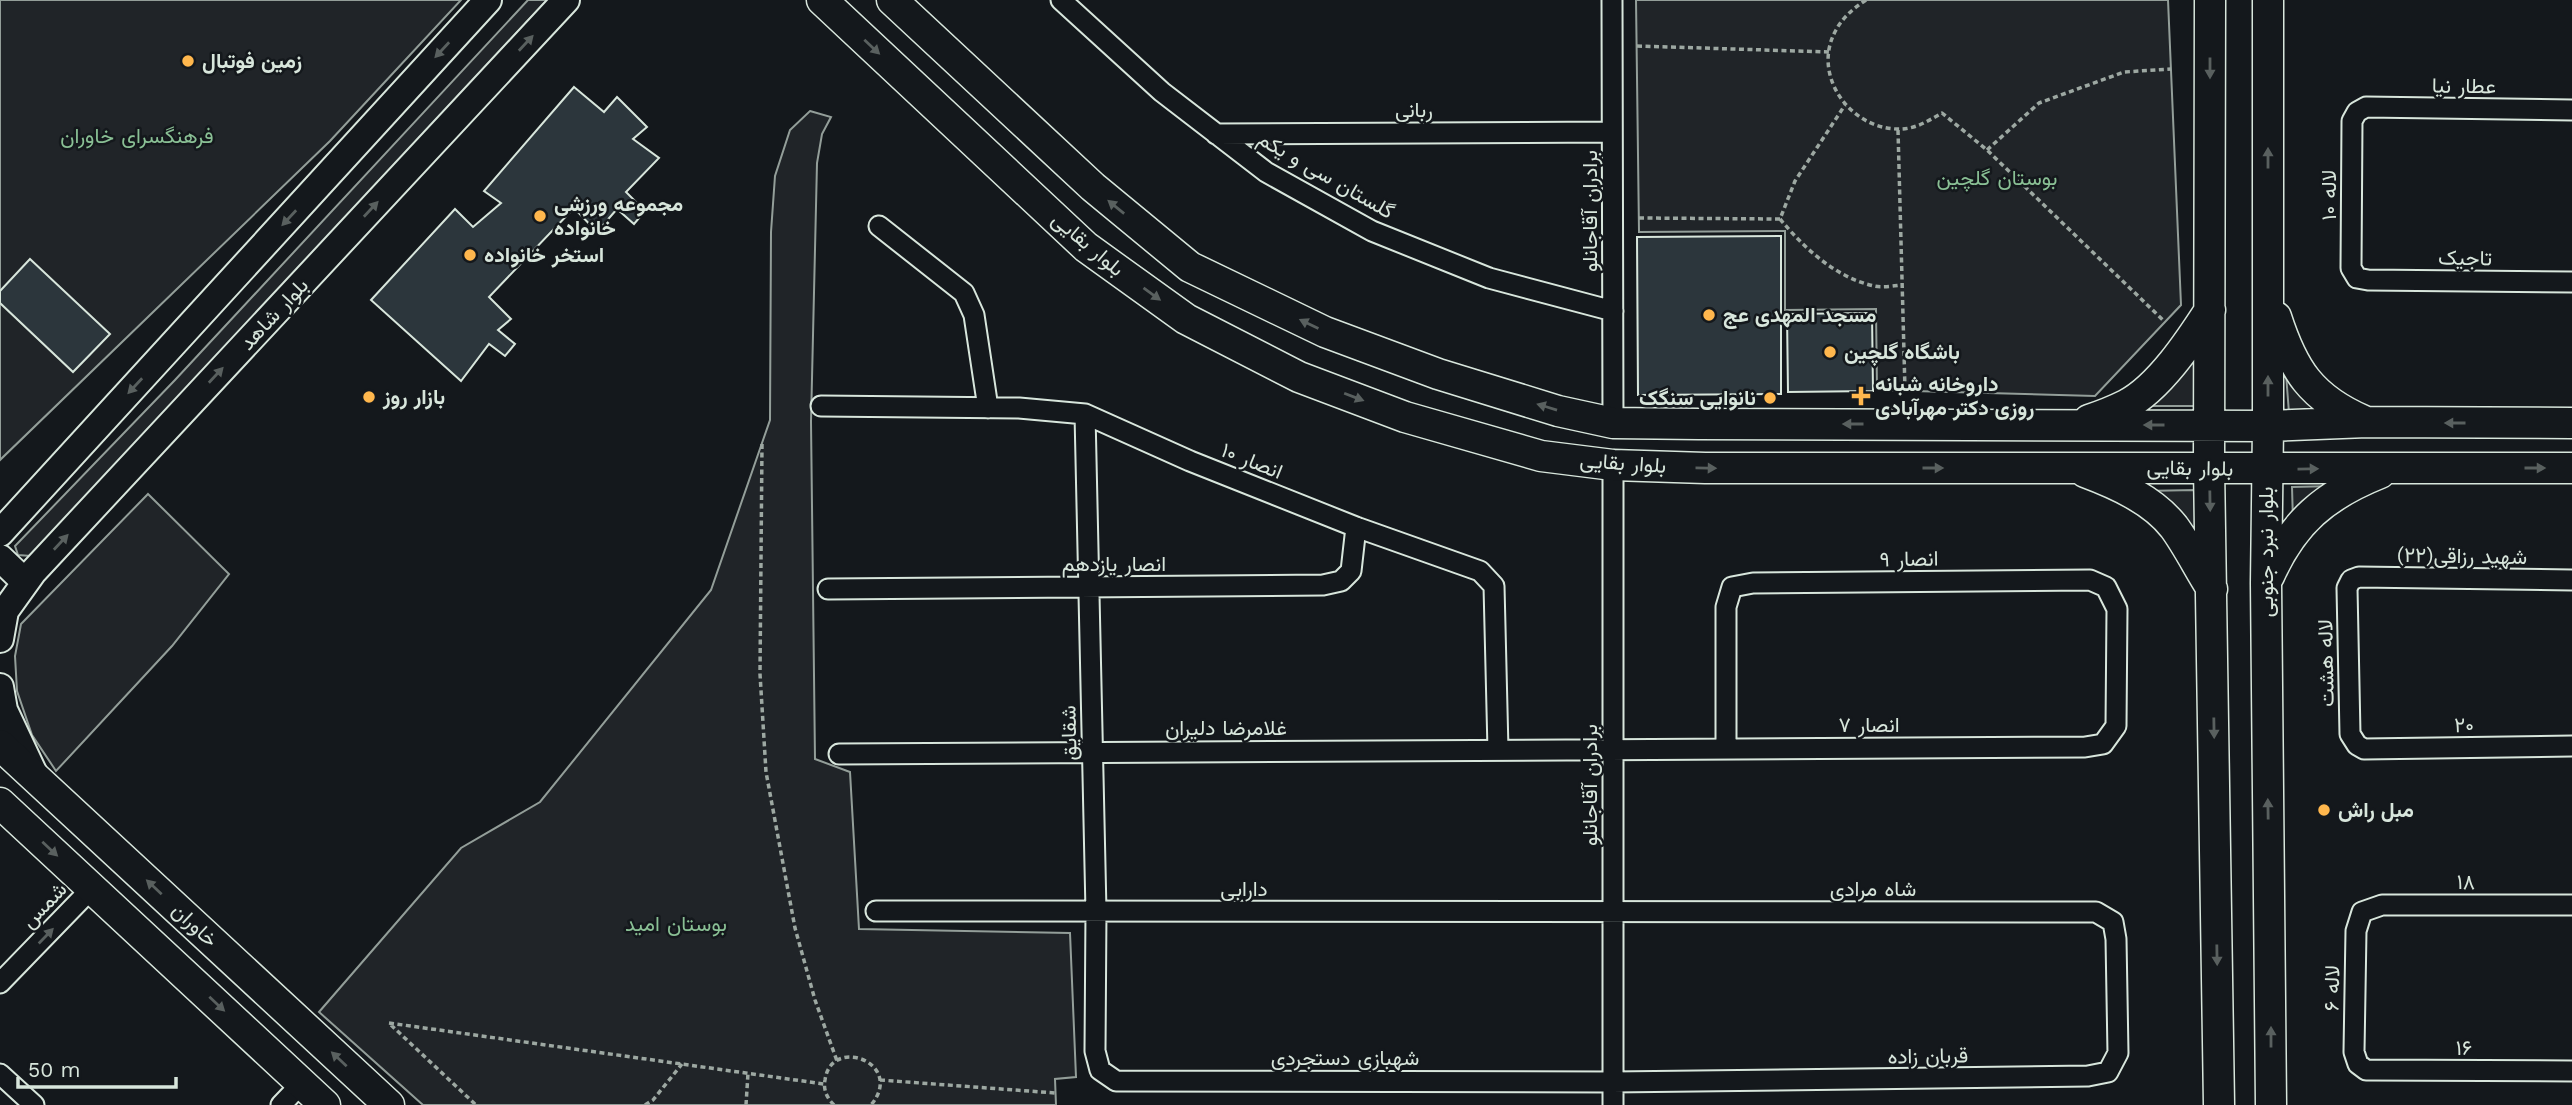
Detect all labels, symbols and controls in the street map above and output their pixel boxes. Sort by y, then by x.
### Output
one-way arrow [518,34,535,51]
one-way arrow [863,38,880,54]
one-way arrow [435,41,451,58]
place label: زمین فوتبال [202,48,302,74]
marker: زمین فوتبال [180,53,196,69]
one-way arrow [2204,57,2216,79]
street label: عطار نیا [2432,72,2496,100]
street label: ربانی [1395,97,1433,123]
park label: فرهنگسرای خاوران [60,123,214,149]
street label: گلستان سی و یکم [1253,125,1399,225]
one-way arrow [2262,147,2274,169]
street label: برادران آقاجانلو [1577,150,1603,272]
park label: بوستان گلچین [1937,165,2057,192]
street label: لاله ۱۰ [2316,170,2341,220]
place label: مجموعه ورزشی خانواده [554,191,683,241]
one-way arrow [1108,199,1126,214]
one-way arrow [363,201,379,218]
street label: بلوار بقایی [1046,206,1130,282]
marker: مجموعه ورزشی خانواده [532,208,548,224]
one-way arrow [281,209,297,226]
place label: استخر خانواده [484,242,604,268]
street label: تاجیک [2438,245,2492,270]
marker: استخر خانواده [462,247,478,263]
street label: بلوار شاهد [234,272,314,356]
one-way arrow [1143,287,1161,301]
place label: مسجد المهدی عج [1723,302,1876,329]
marker: مسجد المهدی عج [1701,307,1717,323]
one-way arrow [1299,319,1319,330]
place label: باشگاه گلچین [1844,339,1960,366]
marker: باشگاه گلچین [1822,344,1838,360]
one-way arrow [208,366,224,384]
place label: داروخانه شبانه روزی دکتر مهرآبادی [1875,371,2034,421]
one-way arrow [2262,375,2274,397]
one-way arrow [127,377,143,395]
place label: بازار روز [382,384,445,410]
place label: نانوایی سنگک [1639,385,1756,411]
marker: داروخانه شبانه روزی دکتر مهرآبادی [1853,388,1869,404]
marker: بازار روز [361,389,377,405]
marker: نانوایی سنگک [1762,390,1778,406]
one-way arrow [1343,392,1364,403]
one-way arrow [1536,402,1557,412]
one-way arrow [2444,417,2466,429]
one-way arrow [1842,419,1864,430]
one-way arrow [2143,419,2165,431]
street label: انصار ۱۰ [1218,437,1286,485]
street label: بلوار بقایی [1579,447,1667,479]
street label: بلوار بقایی [2146,454,2234,482]
one-way arrow [1695,462,1717,474]
one-way arrow [1922,462,1944,474]
one-way arrow [2524,462,2546,474]
one-way arrow [2297,463,2319,475]
street label: بلوار نبرد جنوبی [2253,487,2279,617]
one-way arrow [2204,490,2216,512]
one-way arrow [53,533,69,551]
street label: شهید رزاقی(۲۲) [2397,542,2527,570]
street label: انصار ۹ [1879,545,1939,573]
street label: انصار یازدهم [1062,551,1166,578]
street label: لاله هشت [2312,619,2339,707]
street label: شقایق [1056,705,1081,761]
street label: انصار ۷ [1838,712,1900,738]
street label: ۲۰ [2454,712,2474,737]
street label: غلامرضا دلیران [1165,715,1287,741]
one-way arrow [2208,717,2220,739]
street label: برادران آقاجانلو [1577,724,1603,846]
place label: مبل راش [2338,797,2414,823]
one-way arrow [2263,798,2274,820]
marker: مبل راش [2316,802,2332,818]
one-way arrow [41,841,58,857]
street label: ۱۸ [2457,869,2475,894]
street label: شمس [16,876,72,933]
street label: دارابی [1220,876,1268,902]
street label: شاه مرادی [1830,876,1916,902]
one-way arrow [145,879,163,895]
street label: خاوران [166,897,224,953]
park label: بوستان امید [625,911,727,937]
one-way arrow [37,927,54,944]
one-way arrow [2211,945,2222,967]
street label: لاله ۶ [2319,965,2344,1011]
one-way arrow [208,996,225,1012]
one-way arrow [2265,1026,2277,1048]
street label: ۱۶ [2456,1035,2472,1060]
street label: قربان زاده [1887,1042,1969,1070]
street label: شهبازی دستجردی [1271,1045,1419,1071]
scale bar [18,1046,175,1090]
one-way arrow [331,1051,348,1067]
text: 50 m [28,1057,80,1082]

